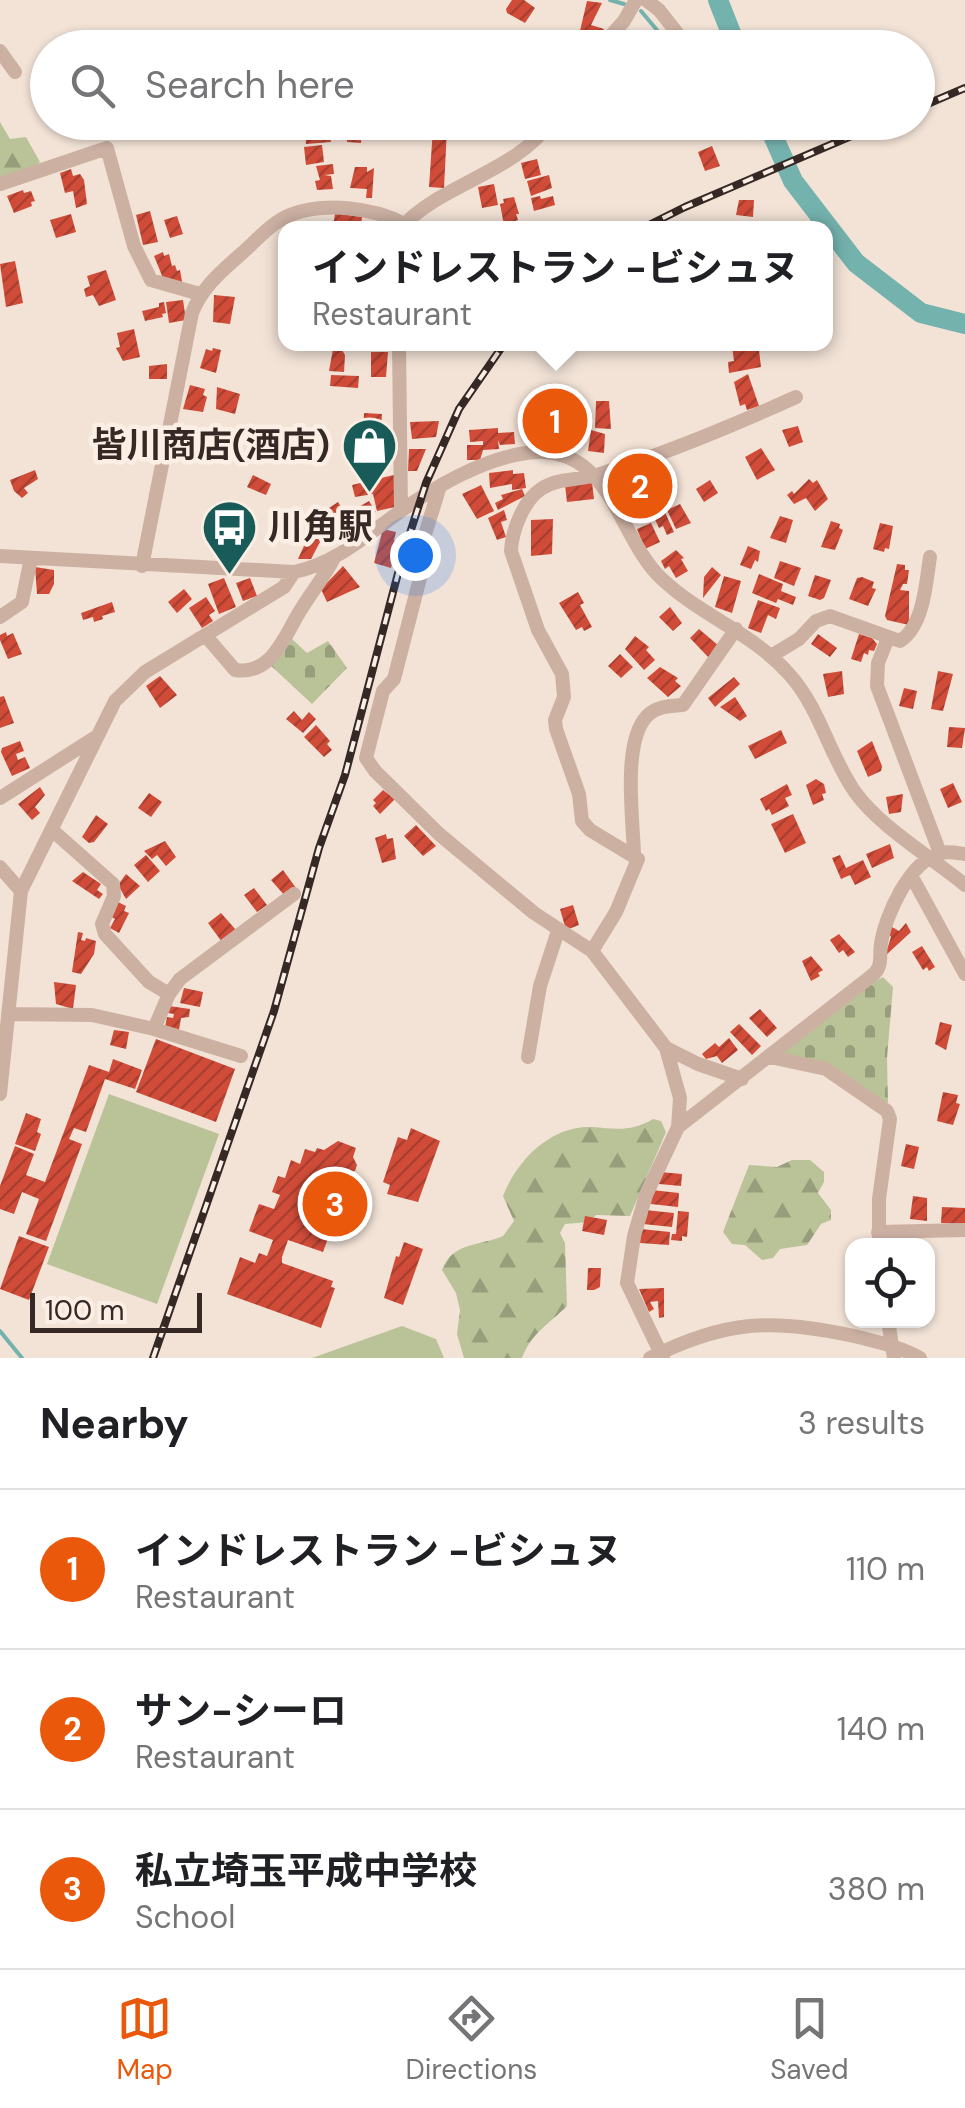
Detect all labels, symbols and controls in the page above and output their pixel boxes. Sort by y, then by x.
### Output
search box [30,30,935,140]
icon: search [65,58,120,113]
text: Search here [145,60,355,110]
popup [278,221,833,351]
text: インドレストラン -ビシュヌ [312,243,799,293]
text: Restaurant [312,293,472,335]
pin: 1 [522,384,588,458]
shop icon: 皆川商店(酒店) [339,415,399,494]
place label: 皆川商店(酒店) [92,422,330,468]
pin: 2 [608,448,672,524]
bus stop icon: 川角駅 [199,497,259,576]
place label: 川角駅 [268,504,373,550]
your location [390,530,441,581]
pin: 3 [302,1166,368,1242]
map controls [845,1238,935,1328]
button: locate [845,1238,935,1328]
scale bar [30,1288,202,1332]
text: 100 m [45,1292,124,1329]
text: Nearby [40,1396,189,1451]
text: 3 results [798,1402,925,1444]
text: インドレストラン -ビシュヌ [135,1526,622,1576]
text: 1 [67,1548,78,1590]
text: 110 m [846,1548,925,1590]
text: Restaurant [135,1576,295,1618]
text: サン-シーロ [135,1686,347,1736]
text: 2 [63,1708,82,1750]
text: 140 m [837,1708,925,1750]
text: Restaurant [135,1736,295,1778]
text: 私立埼玉平成中学校 [135,1846,477,1896]
text: 3 [63,1868,82,1910]
text: 380 m [828,1868,925,1910]
text: School [135,1896,235,1938]
tab: Map [116,1991,173,2088]
tab: Directions [406,1991,537,2088]
tab: Saved [770,1991,849,2088]

